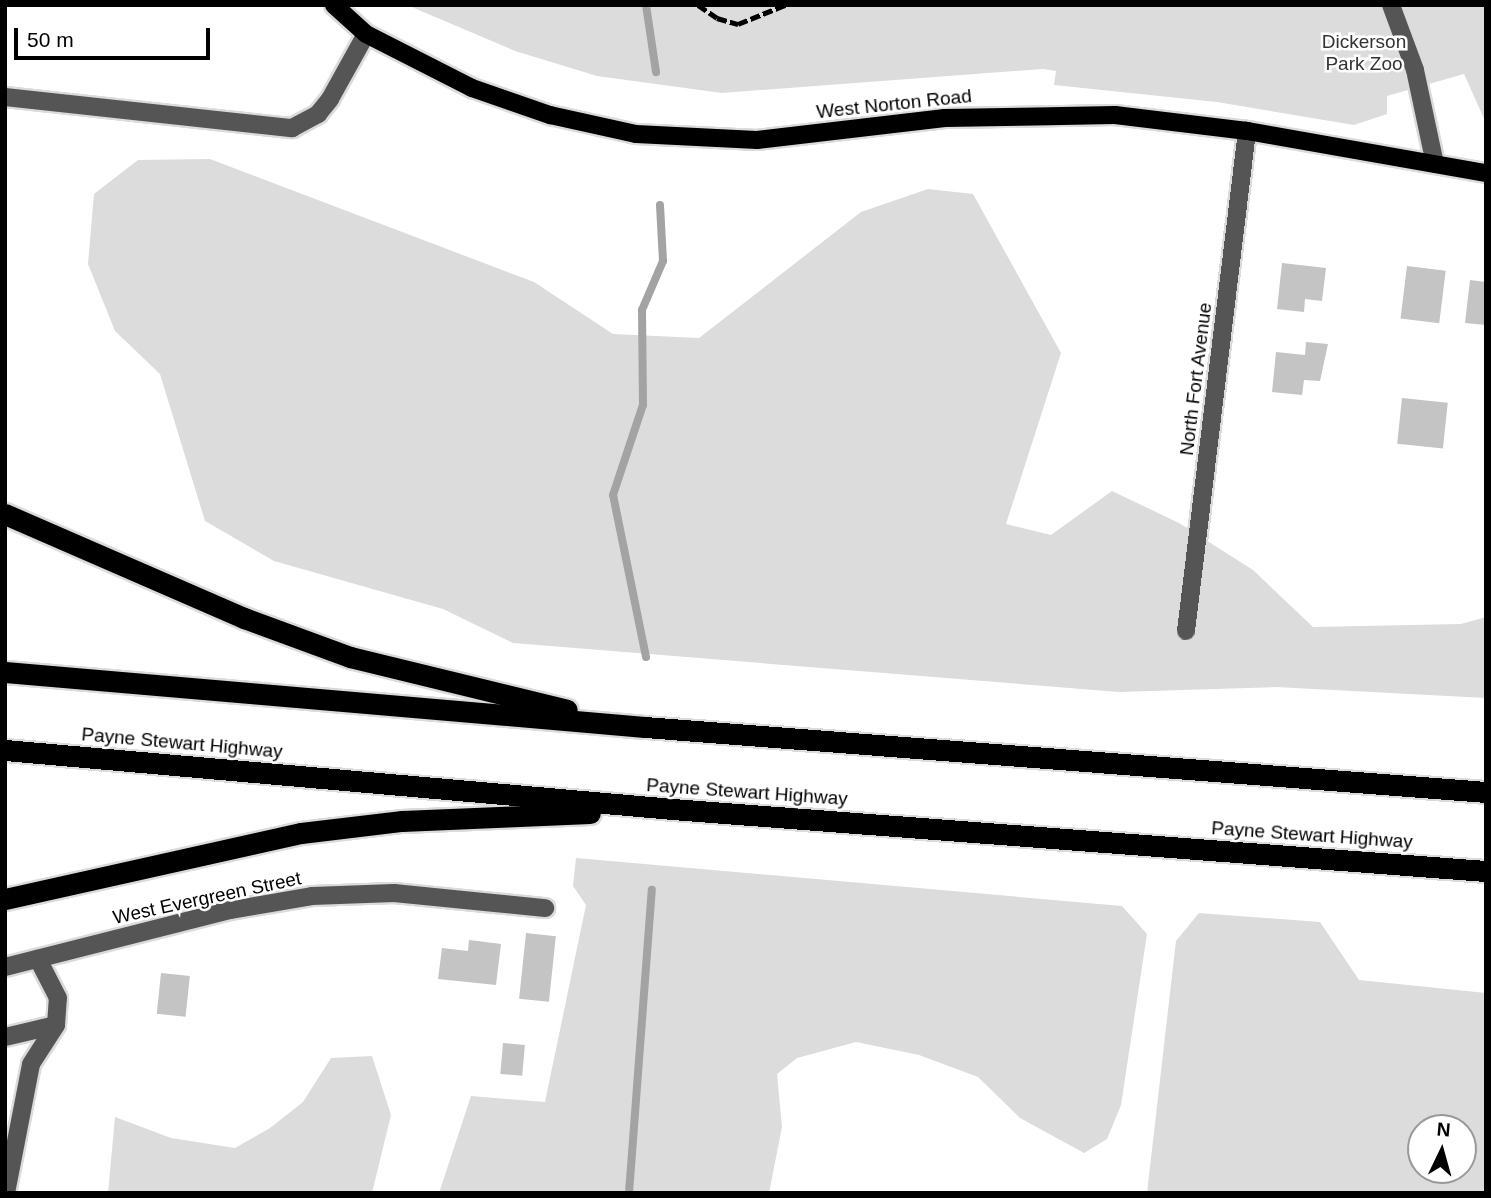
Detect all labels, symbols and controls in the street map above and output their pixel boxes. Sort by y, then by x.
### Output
scale bar [18,14,214,58]
text: 50 m [27,28,74,51]
park label: Dickerson Park Zoo [1322,31,1406,75]
street label: West Norton Road [815,85,973,123]
street label: North Fort Avenue [1175,301,1217,457]
street label: Payne Stewart Highway [81,723,283,763]
street label: Payne Stewart Highway [646,774,848,810]
street label: Payne Stewart Highway [1211,817,1413,853]
street label: West Evergreen Street [111,867,303,929]
north arrow [1407,1114,1477,1184]
text: N [1436,1119,1451,1141]

